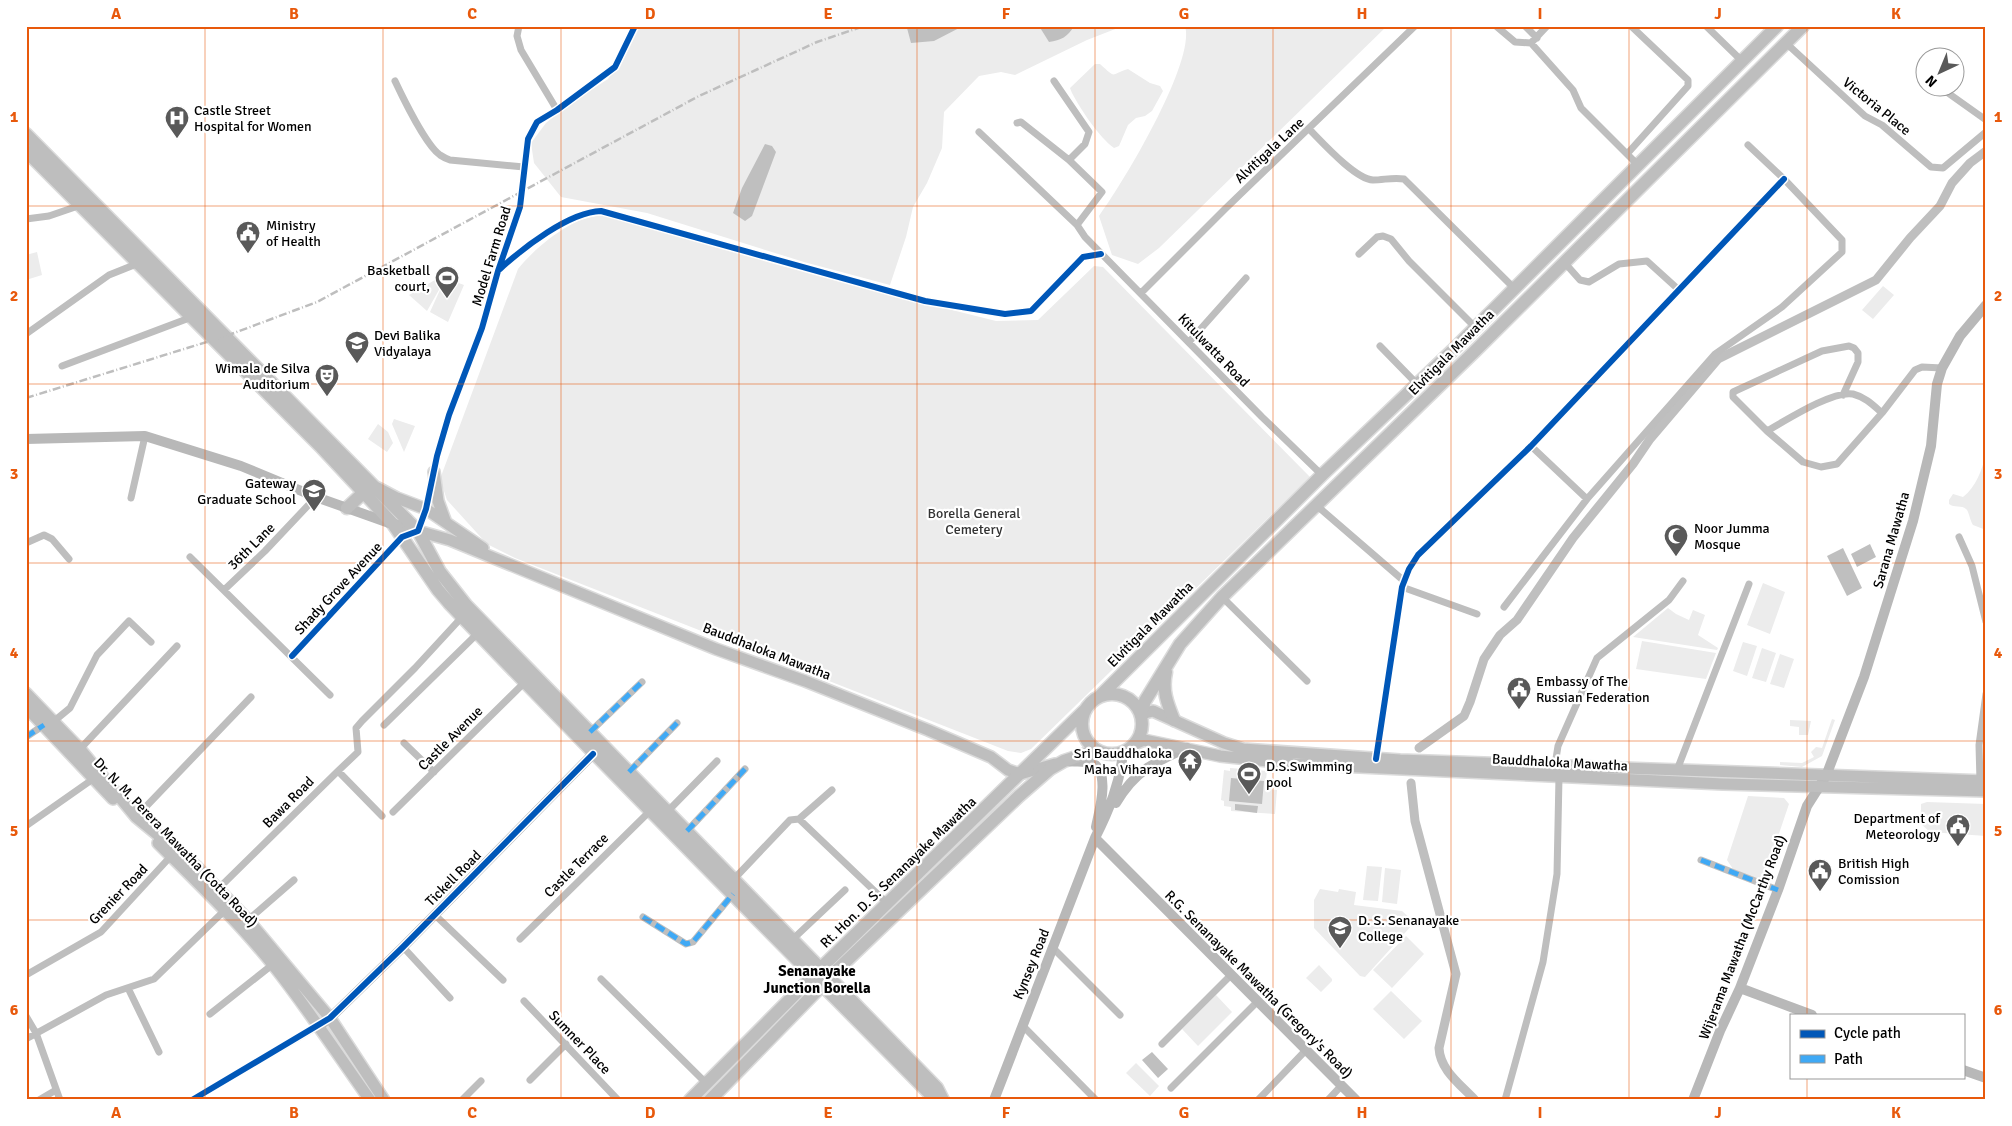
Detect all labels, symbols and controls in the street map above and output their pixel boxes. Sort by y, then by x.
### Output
text: A [111,4,122,24]
text: B [289,4,299,24]
text: C [467,4,477,24]
text: D [645,4,656,24]
text: E [823,4,833,24]
text: F [1002,4,1011,24]
text: G [1179,4,1189,24]
text: H [1357,4,1367,24]
text: I [1537,4,1543,24]
text: J [1714,4,1722,24]
text: K [1891,4,1901,24]
north arrow [1914,48,1964,98]
text: N [1922,71,1941,90]
street label: Victoria Place [1839,74,1914,139]
place label: Castle Street Hospital for Women [194,102,312,135]
hospital icon: Castle Street Hospital for Women [164,105,190,139]
text: 1 [10,107,19,127]
text: 1 [1994,107,2003,127]
street label: Alvitigala Lane [1231,114,1308,187]
street label: Model Farm Road [468,204,515,308]
place label: Ministry of Health [266,217,321,250]
public building icon: Ministry of Health [235,220,261,254]
place label: Basketball court, [367,262,430,295]
sports icon: Basketball court, [434,265,460,299]
text: 2 [10,286,18,306]
text: 2 [1994,286,2002,306]
street label: Elvitigala Mawatha [1405,306,1498,399]
street label: Kitulwatta Road [1174,310,1253,391]
place label: Devi Balika Vidyalaya [374,327,441,360]
school or university icon: Devi Balika Vidyalaya [344,330,370,364]
place label: Wimala de Silva Auditorium [215,360,310,393]
theatre icon: Wimala de Silva Auditorium [314,363,340,397]
text: 3 [10,464,18,484]
text: 3 [1994,464,2002,484]
place label: Gateway Graduate School [197,475,296,508]
school or university icon: Gateway Graduate School [301,478,327,512]
street label: Sarana Mawatha [1870,490,1913,590]
park label: Borella General Cemetery [928,505,1020,538]
street label: 36th Lane [224,519,278,573]
place label: Noor Jumma Mosque [1694,520,1770,553]
mosque icon: Noor Jumma Mosque [1663,523,1689,557]
street label: Shady Grove Avenue [291,538,386,638]
street label: Elvitigala Mawatha [1104,578,1197,671]
street label: Bauddhaloka Mawatha [700,619,833,684]
text: 4 [10,643,19,663]
text: 4 [1994,643,2003,663]
place label: Embassy of The Russian Federation [1536,673,1650,706]
public building icon: Embassy of The Russian Federation [1506,676,1532,710]
street label: Castle Avenue [415,703,486,774]
place label: Sri Bauddhaloka Maha Viharaya [1074,745,1172,778]
temple icon: Sri Bauddhaloka Maha Viharaya [1177,748,1203,782]
street label: Bauddhaloka Mawatha [1492,750,1628,775]
street label: Dr. N. M. Perera Mawatha (Cotta Road) [90,754,261,930]
place label: D.S.Swimming pool [1266,758,1353,791]
sports icon: D.S.Swimming pool [1236,761,1262,795]
street label: Bawa Road [259,773,318,832]
street label: Rt. Hon. D. S. Senanayake Mawatha [817,793,980,952]
place label: Department of Meteorology [1853,810,1941,843]
public building icon: Department of Meteorology [1945,813,1971,847]
text: 5 [10,821,18,841]
text: 5 [1994,821,2002,841]
street label: Castle Terrace [541,830,612,901]
street label: Wijerama Mawatha (McCarthy Road) [1695,832,1789,1042]
street label: Tickell Road [422,847,485,910]
place label: British High Comission [1838,855,1909,888]
public building icon: British High Comission [1807,858,1833,892]
street label: Grenier Road [85,861,151,928]
street label: R.G. Senanayake Mawatha (Gregory's Road) [1161,887,1356,1082]
place label: D. S. Senanayake College [1358,912,1459,945]
school or university icon: D. S. Senanayake College [1327,915,1353,949]
street label: Kynsey Road [1010,926,1053,1002]
district label: Senanayake Junction Borella [763,962,871,997]
text: 6 [10,1000,19,1020]
text: 6 [1994,1000,2003,1020]
street label: Sumner Place [545,1007,614,1078]
legend [1790,1014,1964,1078]
text: Cycle path [1834,1024,1901,1042]
text: Path [1834,1050,1863,1068]
text: A [111,1103,122,1123]
text: B [289,1103,299,1123]
text: C [467,1103,477,1123]
text: D [645,1103,656,1123]
text: E [823,1103,833,1123]
text: F [1002,1103,1011,1123]
text: G [1179,1103,1189,1123]
text: H [1357,1103,1367,1123]
text: I [1537,1103,1543,1123]
text: J [1714,1103,1722,1123]
text: K [1891,1103,1901,1123]

